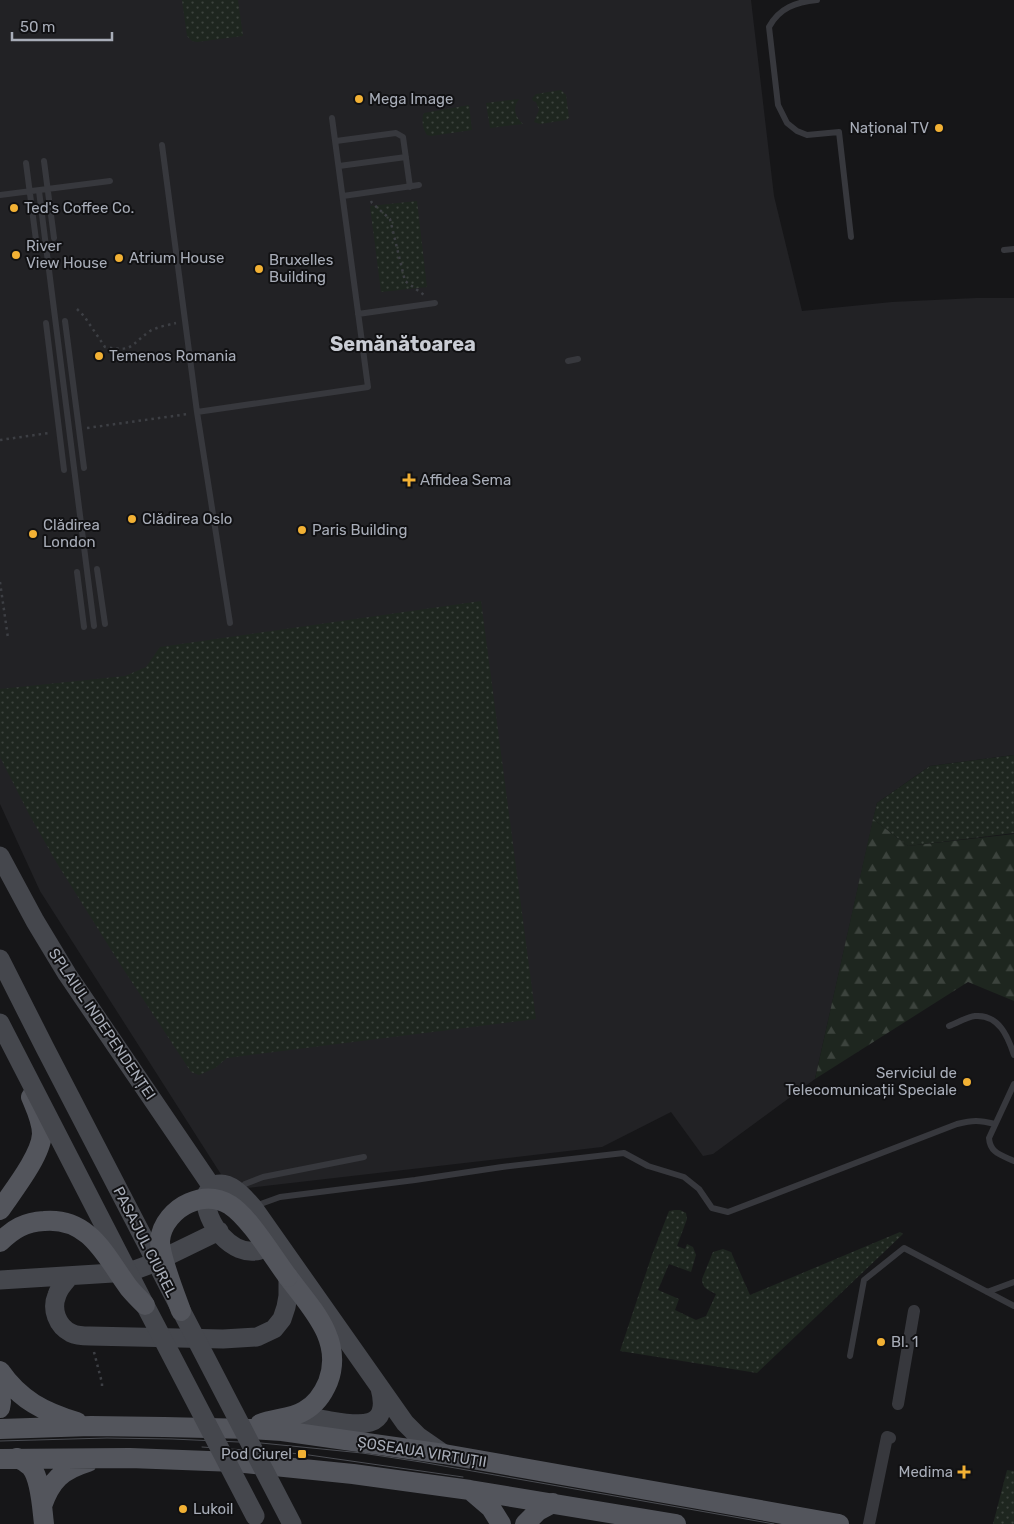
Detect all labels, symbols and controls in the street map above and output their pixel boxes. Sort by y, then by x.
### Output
scale bar [12,10,112,42]
text: 50 m [20,18,55,36]
place label: Mega Image [369,90,453,108]
marker: Mega Image [353,93,365,105]
place label: Național TV [849,119,929,137]
marker: Național TV [933,122,945,134]
place label: Ted's Coffee Co. [24,199,134,217]
marker: Ted's Coffee Co. [8,202,20,214]
place label: River View House [26,237,107,272]
marker: River View House [10,249,22,261]
place label: Atrium House [129,249,224,267]
place label: Bruxelles Building [269,251,334,286]
marker: Atrium House [113,252,125,264]
marker: Bruxelles Building [253,263,265,275]
district label: Semănătoarea [330,332,476,356]
place label: Temenos Romania [109,347,236,365]
marker: Temenos Romania [93,350,105,362]
place label: Affidea Sema [420,471,511,489]
marker: Affidea Sema [402,473,416,487]
place label: Clădirea Oslo [142,510,232,528]
marker: Clădirea Oslo [126,513,138,525]
place label: Clădirea London [43,516,100,551]
place label: Paris Building [312,521,407,539]
marker: Paris Building [296,524,308,536]
marker: Clădirea London [27,528,39,540]
street label: SPLAIUL INDEPENDENȚEI [45,945,159,1103]
place label: Serviciul de Telecomunicații Speciale [785,1064,957,1099]
marker: Serviciul de Telecomunicații Speciale [961,1076,973,1088]
street label: PASAJUL CIUREL [109,1184,181,1301]
place label: Bl. 1 [891,1333,919,1351]
marker: Bl. 1 [875,1336,887,1348]
street label: ȘOSEAUA VIRTUȚII [356,1433,488,1471]
place label: Pod Ciurel [221,1445,292,1463]
marker: Pod Ciurel [296,1448,308,1460]
place label: Medima [899,1463,953,1481]
marker: Medima [957,1465,971,1479]
place label: Lukoil [193,1500,234,1518]
marker: Lukoil [177,1503,189,1515]

